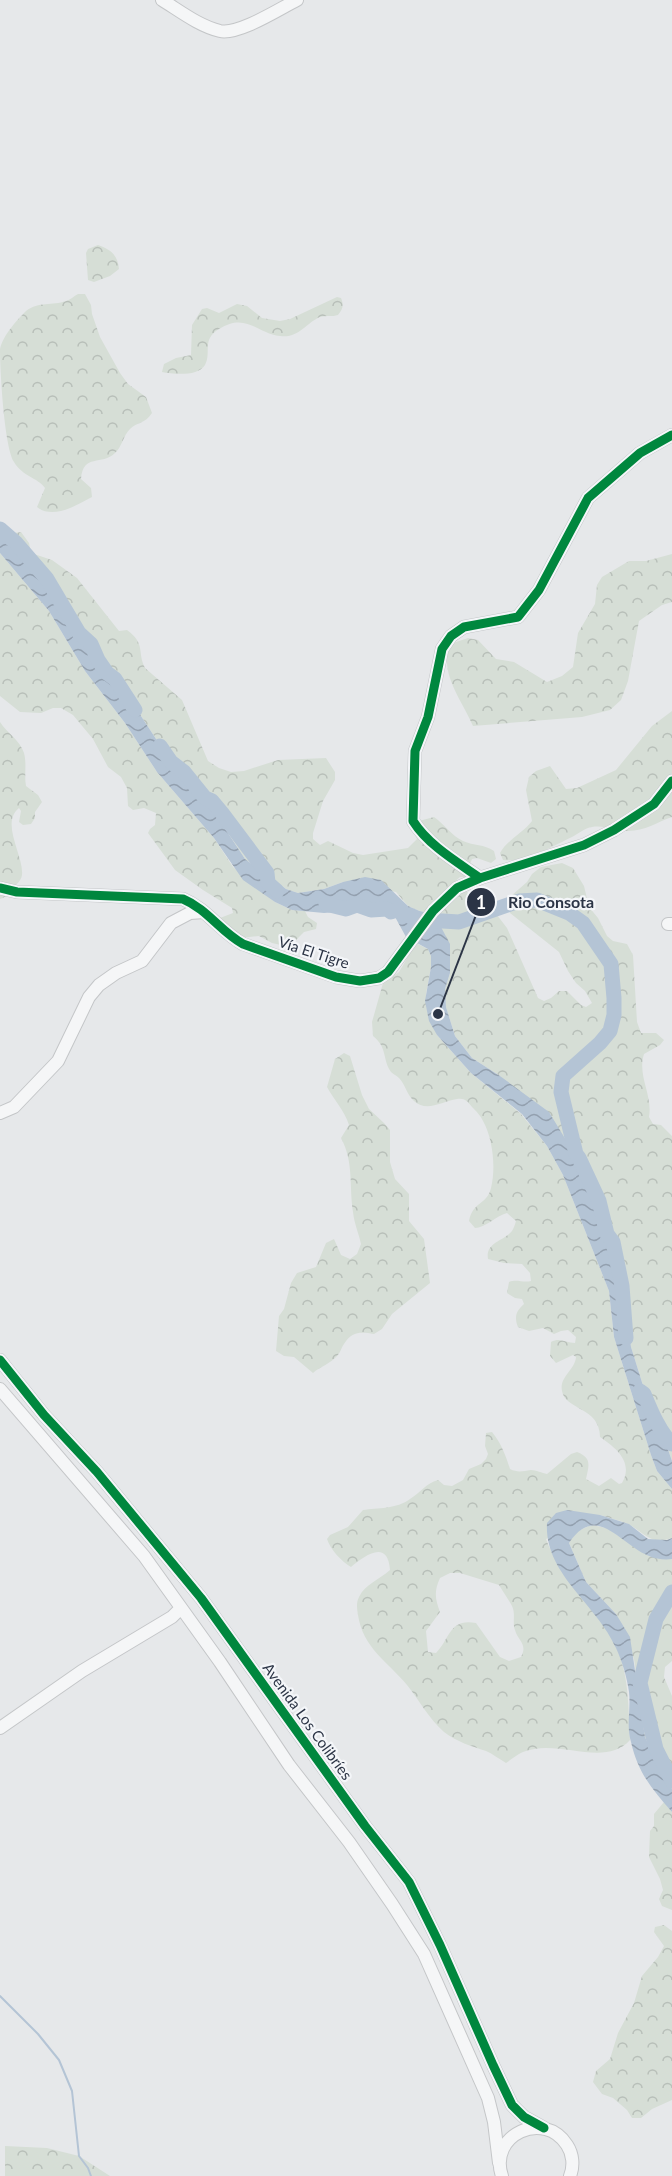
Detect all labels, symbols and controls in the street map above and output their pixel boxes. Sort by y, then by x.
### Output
callout: Rio Consota [466,885,606,919]
text: 1 [476,891,486,913]
text: Rio Consota [508,892,594,911]
street label: Vía El Tigre [276,932,352,972]
street label: Avenida Los Colibríes [260,1659,356,1783]

